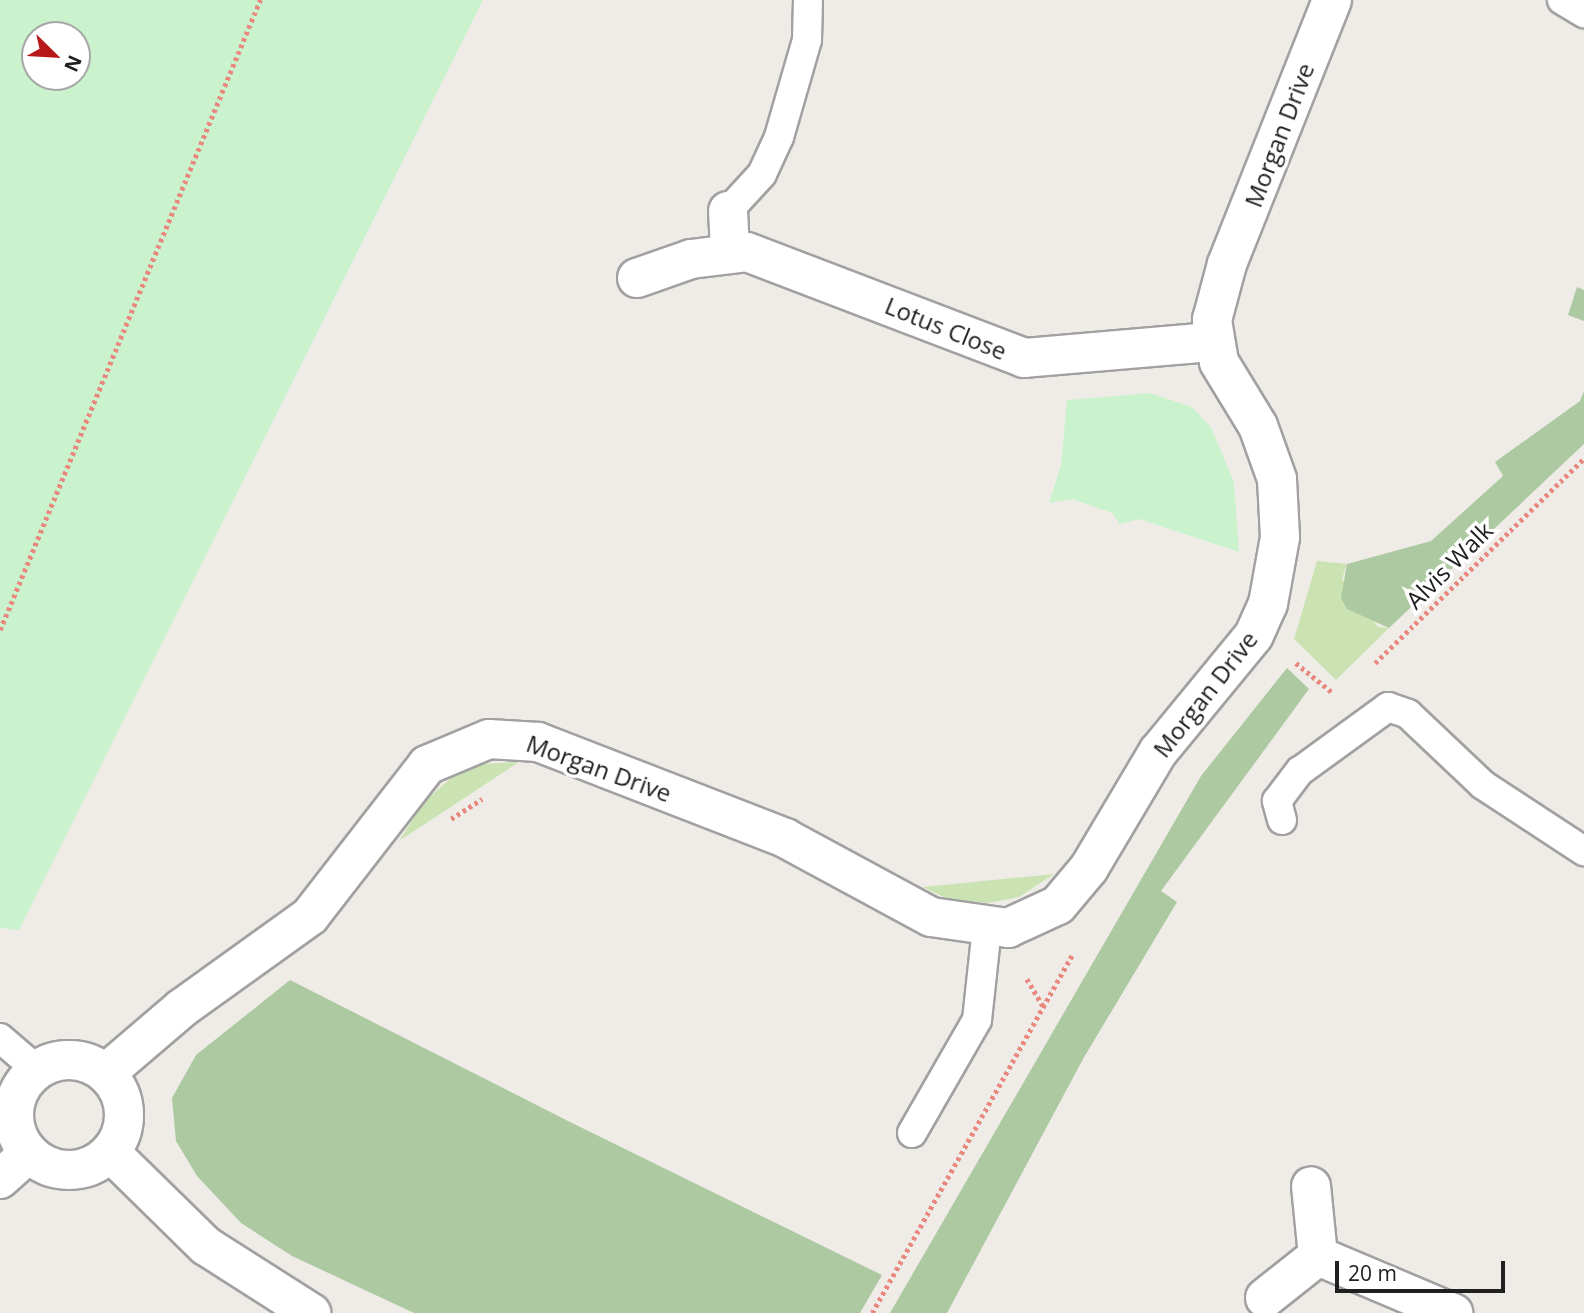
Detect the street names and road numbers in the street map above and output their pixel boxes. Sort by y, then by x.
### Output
street label: Morgan Drive [1238,59,1320,211]
street label: Lotus Close [881,291,1011,365]
street label: Alvis Walk [1400,516,1498,614]
street label: Morgan Drive [1147,625,1263,763]
street label: Morgan Drive [523,728,675,808]

